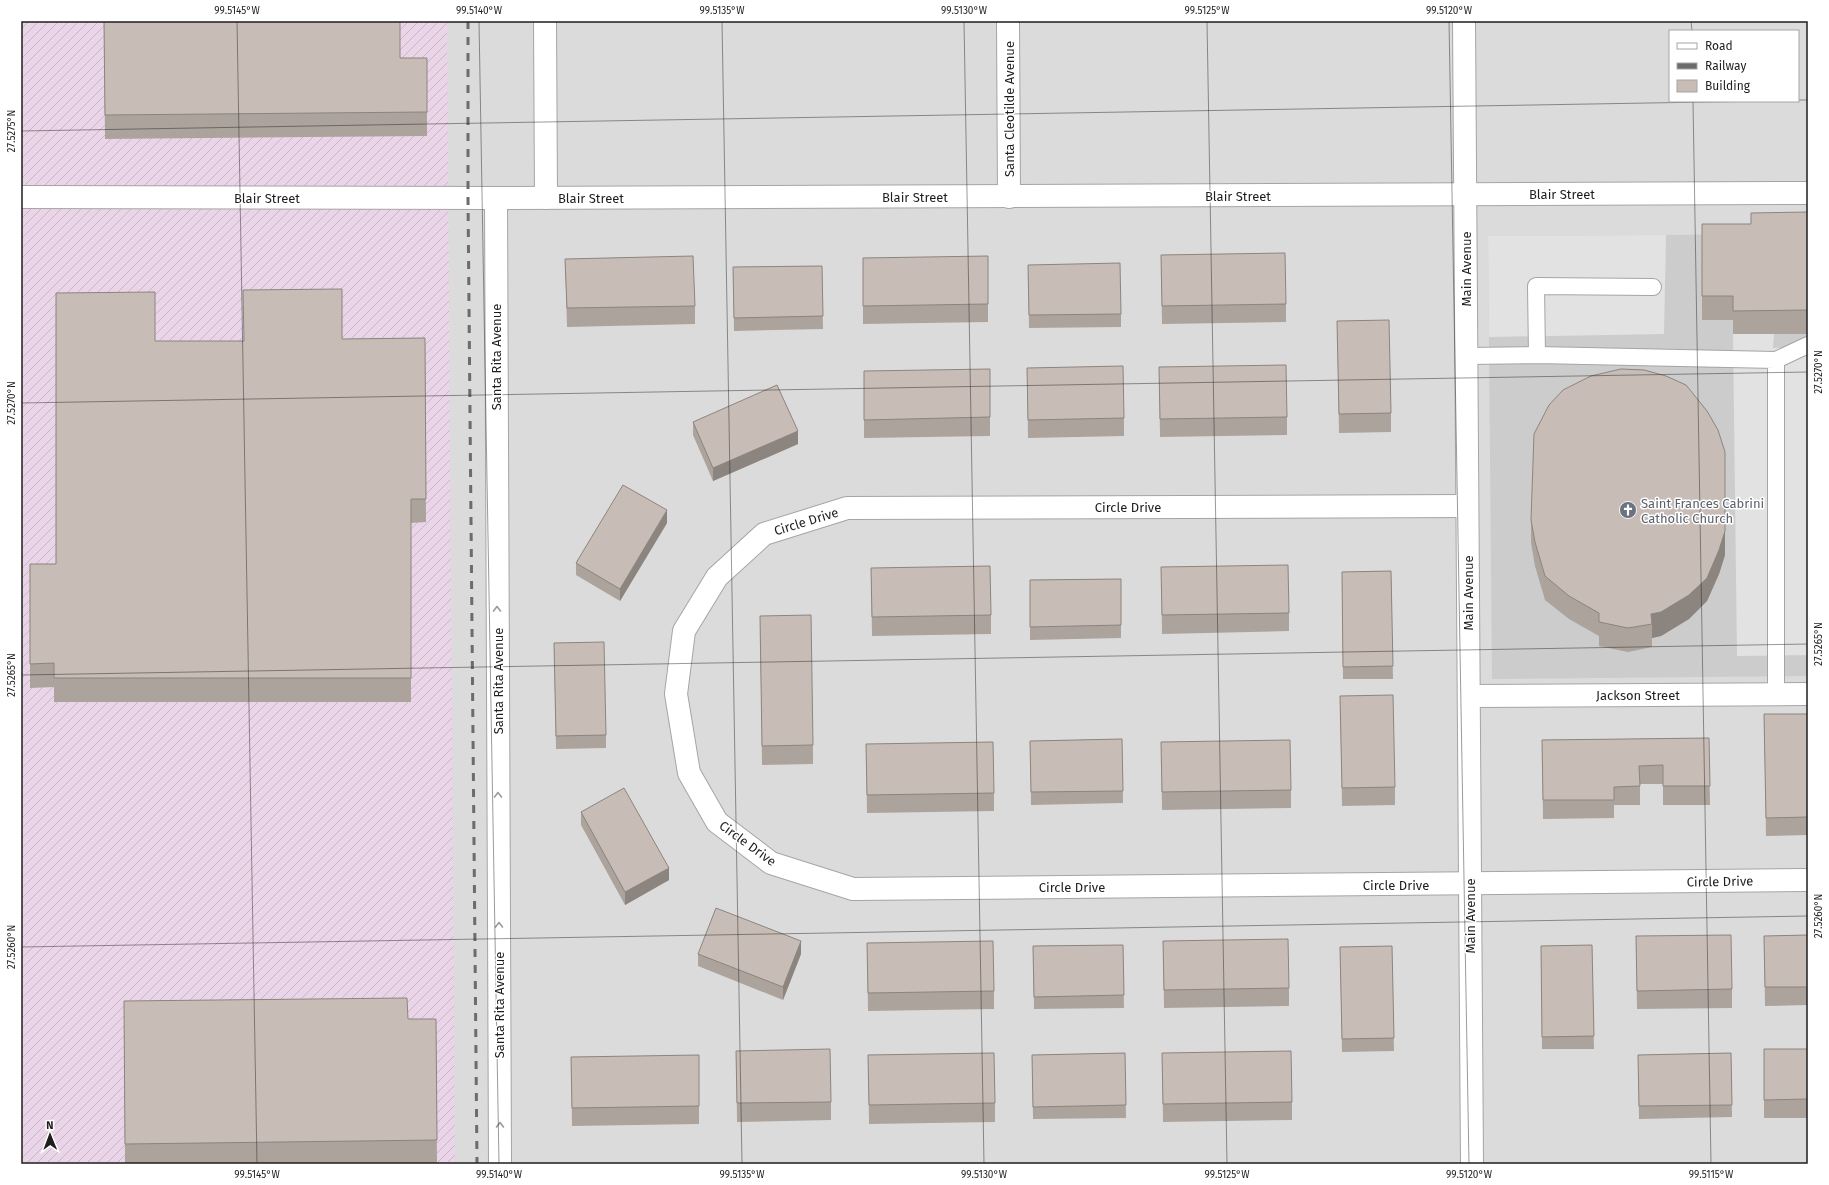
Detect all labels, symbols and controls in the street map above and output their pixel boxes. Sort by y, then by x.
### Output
text: 99.5145°W [214,5,260,17]
text: 99.5140°W [456,5,503,17]
text: 99.5135°W [699,5,745,17]
text: 99.5130°W [941,5,988,17]
text: 99.5125°W [1184,5,1230,17]
text: 99.5120°W [1426,5,1473,17]
legend [1669,30,1799,102]
text: Road [1705,39,1733,53]
street label: Santa Cleotilde Avenue [1002,41,1017,177]
text: Railway [1705,59,1746,73]
text: Building [1705,79,1751,93]
text: 27.5275°N [6,110,18,152]
street label: Blair Street [1529,187,1595,202]
street label: Blair Street [1205,189,1271,204]
street label: Blair Street [882,190,948,205]
street label: Blair Street [234,191,300,206]
street label: Blair Street [558,191,624,206]
street label: Main Avenue [1459,231,1474,307]
street label: Santa Rita Avenue [489,304,504,410]
text: 27.5270°N [1813,350,1825,394]
text: 27.5270°N [6,381,18,425]
place label: Saint Frances Cabrini Catholic Church [1641,496,1764,526]
street label: Circle Drive [1095,500,1161,515]
church icon: Saint Frances Cabrini Catholic Church [1618,500,1638,520]
street label: Circle Drive [772,505,840,538]
street label: Main Avenue [1461,555,1476,631]
one-way arrow [493,606,501,612]
text: 27.5265°N [1813,622,1825,666]
street label: Santa Rita Avenue [491,628,506,734]
text: 27.5265°N [6,653,18,697]
street label: Jackson Street [1596,688,1680,703]
one-way arrow [494,792,502,798]
street label: Circle Drive [716,818,779,869]
street label: Circle Drive [1687,873,1753,890]
street label: Circle Drive [1363,878,1429,893]
street label: Main Avenue [1463,878,1478,954]
street label: Circle Drive [1039,880,1105,895]
text: 27.5260°N [1813,894,1825,938]
one-way arrow [495,922,503,928]
text: 27.5260°N [6,925,18,969]
street label: Santa Rita Avenue [492,952,507,1058]
north arrow [30,1115,70,1155]
text: N [46,1119,54,1132]
one-way arrow [496,1122,504,1128]
text: 99.5145°W [234,1169,280,1181]
text: 99.5140°W [476,1169,523,1181]
text: 99.5135°W [719,1169,765,1181]
text: 99.5130°W [961,1169,1008,1181]
text: 99.5125°W [1204,1169,1250,1181]
text: 99.5120°W [1446,1169,1493,1181]
text: 99.5115°W [1689,1169,1734,1181]

